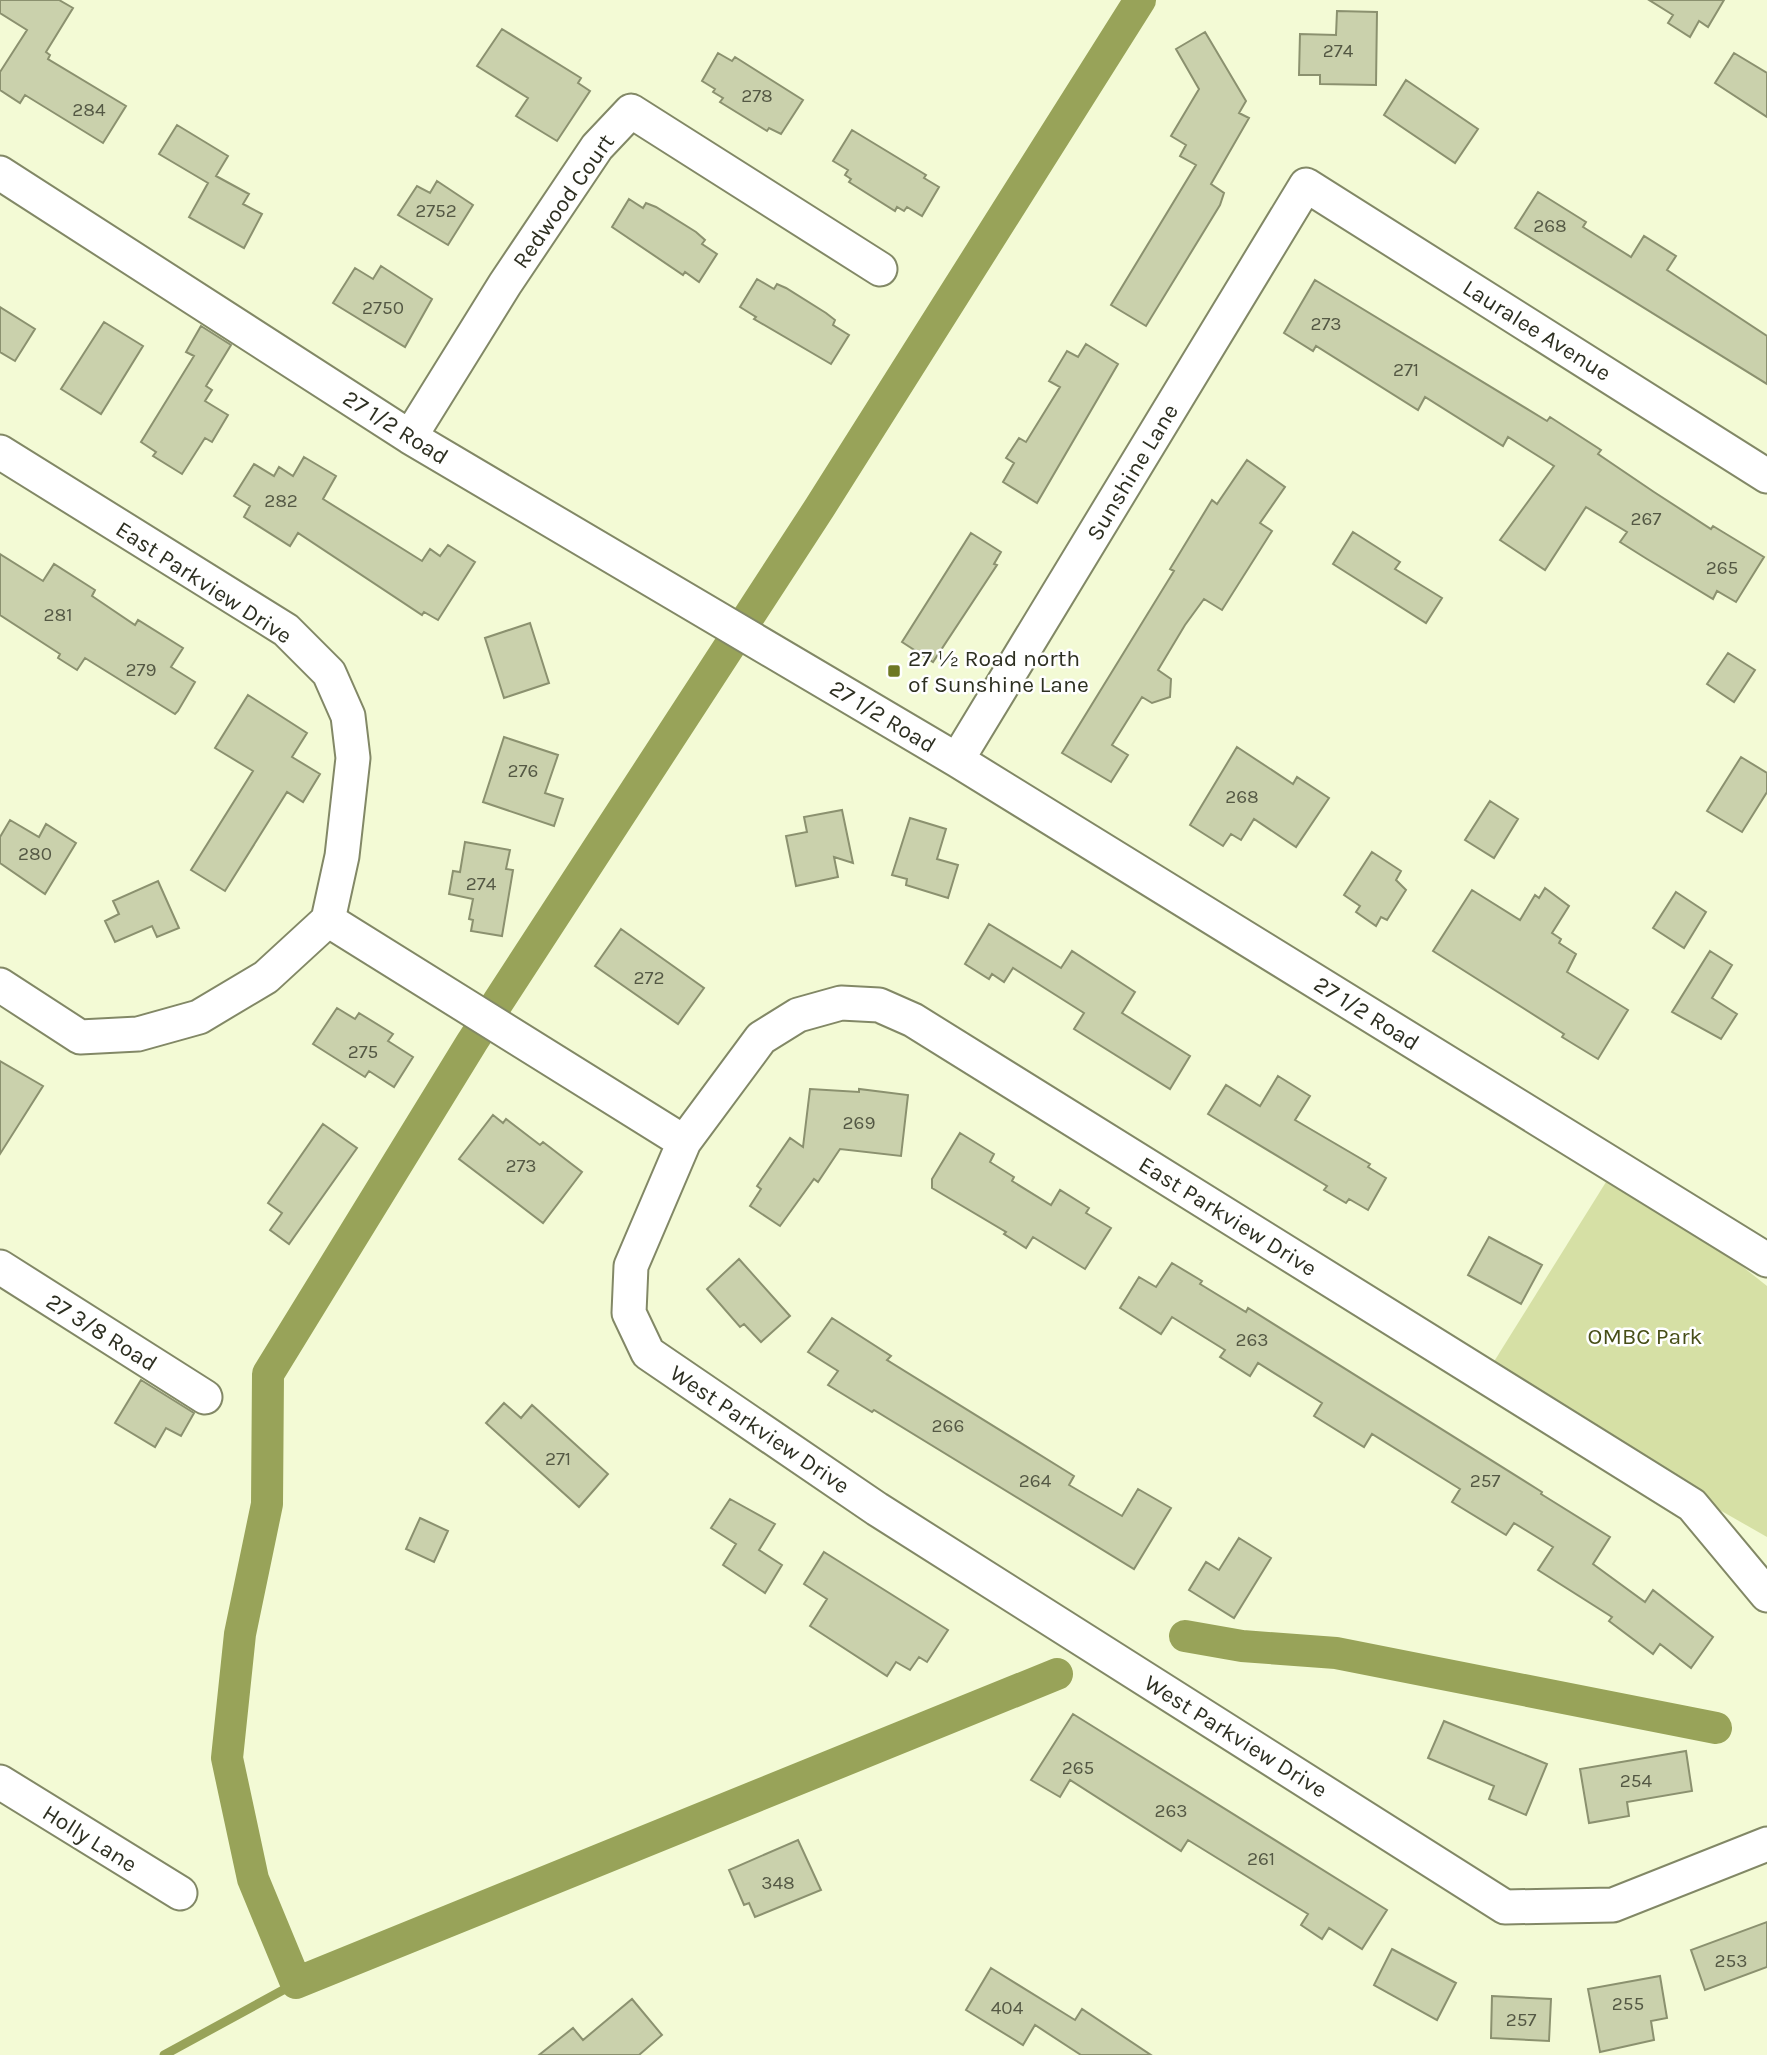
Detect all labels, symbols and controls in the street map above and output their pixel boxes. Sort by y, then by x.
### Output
house number: 274 [1323,40,1354,62]
house number: 278 [741,85,773,107]
house number: 284 [72,99,106,121]
street label: Redwood Court [507,129,620,274]
house number: 2752 [415,200,457,222]
house number: 268 [1533,215,1567,237]
street label: Lauralee Avenue [1458,274,1616,387]
house number: 2750 [362,297,404,319]
house number: 273 [1310,313,1342,335]
house number: 271 [1393,359,1419,381]
street label: 27 1/2 Road [338,384,453,470]
street label: Sunshine Lane [1081,399,1184,546]
house number: 282 [264,490,298,512]
house number: 267 [1631,508,1661,530]
street label: East Parkview Drive [111,515,297,649]
house number: 265 [1706,557,1738,579]
house number: 281 [44,604,72,626]
place label: 27 ½ Road north of Sunshine Lane [908,645,1089,698]
house number: 279 [126,659,156,681]
marker: 27 ½ Road north of Sunshine Lane [886,663,902,679]
street label: 27 1/2 Road [825,674,941,759]
house number: 276 [508,760,538,782]
house number: 268 [1225,786,1259,808]
house number: 280 [18,843,52,865]
house number: 274 [466,873,497,895]
house number: 272 [634,967,664,989]
street label: 27 1/2 Road [1309,970,1424,1056]
house number: 275 [348,1041,378,1063]
house number: 269 [843,1112,875,1134]
street label: East Parkview Drive [1134,1151,1322,1282]
house number: 273 [505,1155,537,1177]
street label: 27 3/8 Road [41,1288,162,1377]
park label: OMBC Park [1588,1323,1702,1350]
house number: 263 [1235,1329,1269,1351]
street label: West Parkview Drive [665,1359,855,1499]
house number: 266 [932,1415,964,1437]
house number: 271 [545,1448,571,1470]
house number: 264 [1019,1470,1052,1492]
house number: 257 [1470,1470,1500,1492]
street label: West Parkview Drive [1139,1669,1332,1804]
house number: 265 [1062,1757,1094,1779]
house number: 254 [1620,1770,1653,1792]
street label: Holly Lane [38,1799,142,1878]
house number: 263 [1154,1800,1188,1822]
house number: 261 [1247,1848,1275,1870]
house number: 348 [761,1872,795,1894]
house number: 253 [1715,1950,1747,1972]
house number: 255 [1612,1993,1644,2015]
house number: 404 [991,1997,1024,2019]
house number: 257 [1506,2009,1536,2031]

